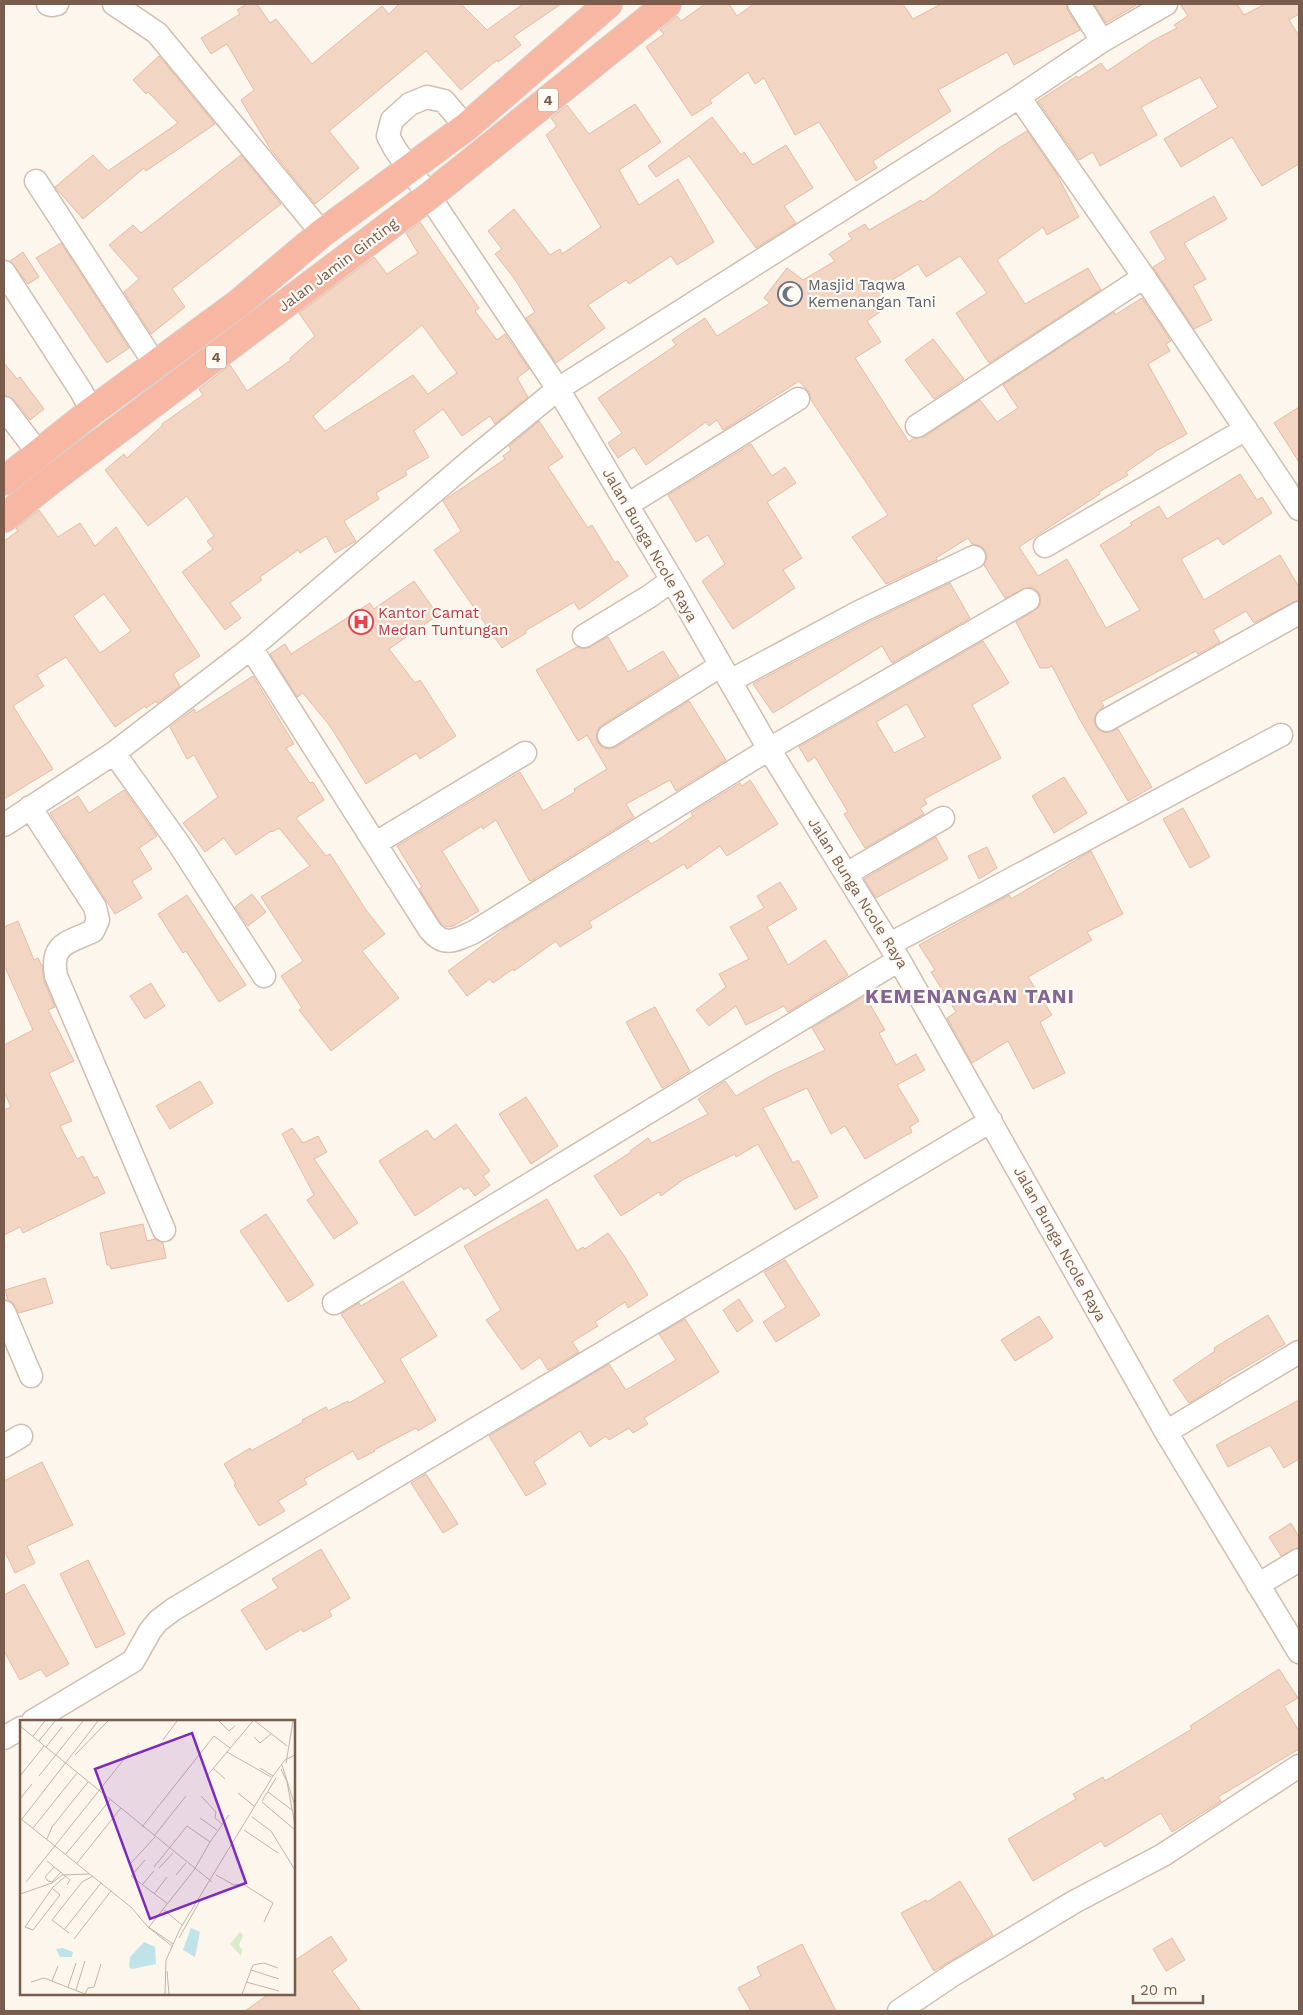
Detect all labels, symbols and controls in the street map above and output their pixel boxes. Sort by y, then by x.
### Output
road number: 4 [538,88,558,112]
street label: Jalan Jamin Ginting [275,214,401,316]
place label: Masjid Taqwa Kemenangan Tani [808,276,936,311]
mosque icon: Masjid Taqwa Kemenangan Tani [777,281,803,307]
road number: 4 [206,346,226,368]
street label: Jalan Bunga Ncole Raya [599,465,702,625]
place label: Kantor Camat Medan Tuntungan [378,604,508,639]
hospital icon: Kantor Camat Medan Tuntungan [348,609,374,635]
street label: Jalan Bunga Ncole Raya [804,814,912,972]
district label: KEMENANGAN TANI [865,984,1075,1008]
street label: Jalan Bunga Ncole Raya [1010,1163,1110,1325]
inset map [20,1720,295,1995]
scale bar [1133,1972,1203,2004]
text: 20 m [1140,1981,1178,1999]

